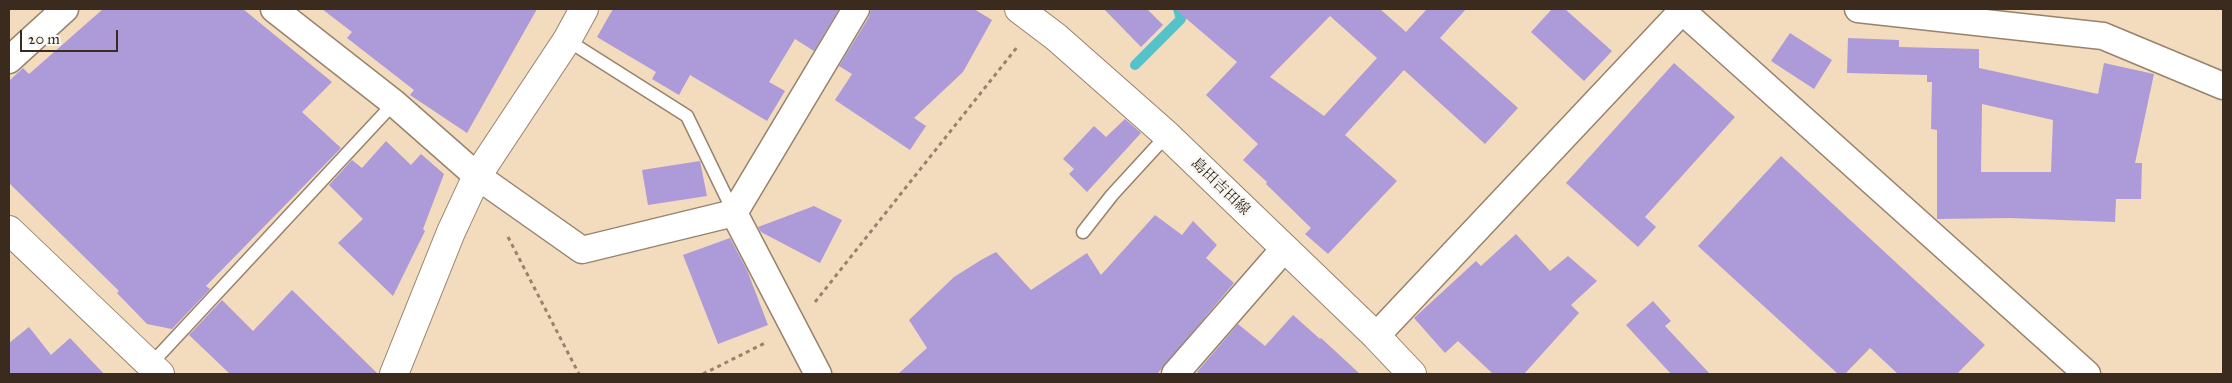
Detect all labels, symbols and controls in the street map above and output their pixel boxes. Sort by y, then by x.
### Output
scale bar [22,20,120,52]
text: 20 m [28,30,60,48]
street label: 島田吉田線 [1187,154,1253,220]

